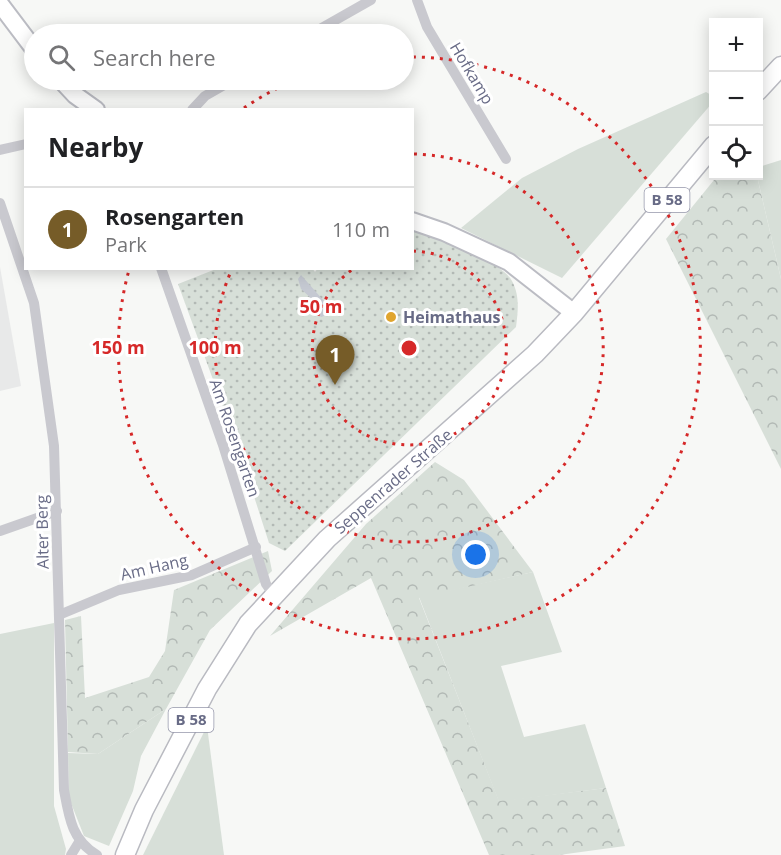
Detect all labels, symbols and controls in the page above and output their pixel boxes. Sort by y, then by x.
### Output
map controls [709,18,763,180]
button: + [709,18,763,72]
search box [24,24,414,90]
street label: Hofkamp [445,38,499,108]
icon: search [45,41,78,74]
text: Search here [93,42,216,72]
button: − [709,72,763,126]
button: locate [709,126,763,180]
text: Nearby [48,129,143,165]
road number: B 58 [644,188,690,212]
text: Rosengarten [105,201,244,231]
text: 1 [62,216,73,243]
text: 110 m [332,216,390,243]
text: Park [105,231,147,258]
text: 50 m [300,294,342,318]
place label: Heimathaus [403,306,501,328]
marker: Heimathaus [384,310,398,324]
text: 150 m [91,335,145,359]
text: 100 m [188,335,242,359]
pin: 1 [316,336,354,385]
centre of rings [399,338,419,358]
street label: Am Rosengarten [204,376,266,500]
street label: Seppenrader Straße [329,424,457,538]
street label: Alter Berg [30,494,54,569]
your location [461,540,490,569]
street label: Am Hang [118,549,190,585]
road number: B 58 [168,708,213,732]

